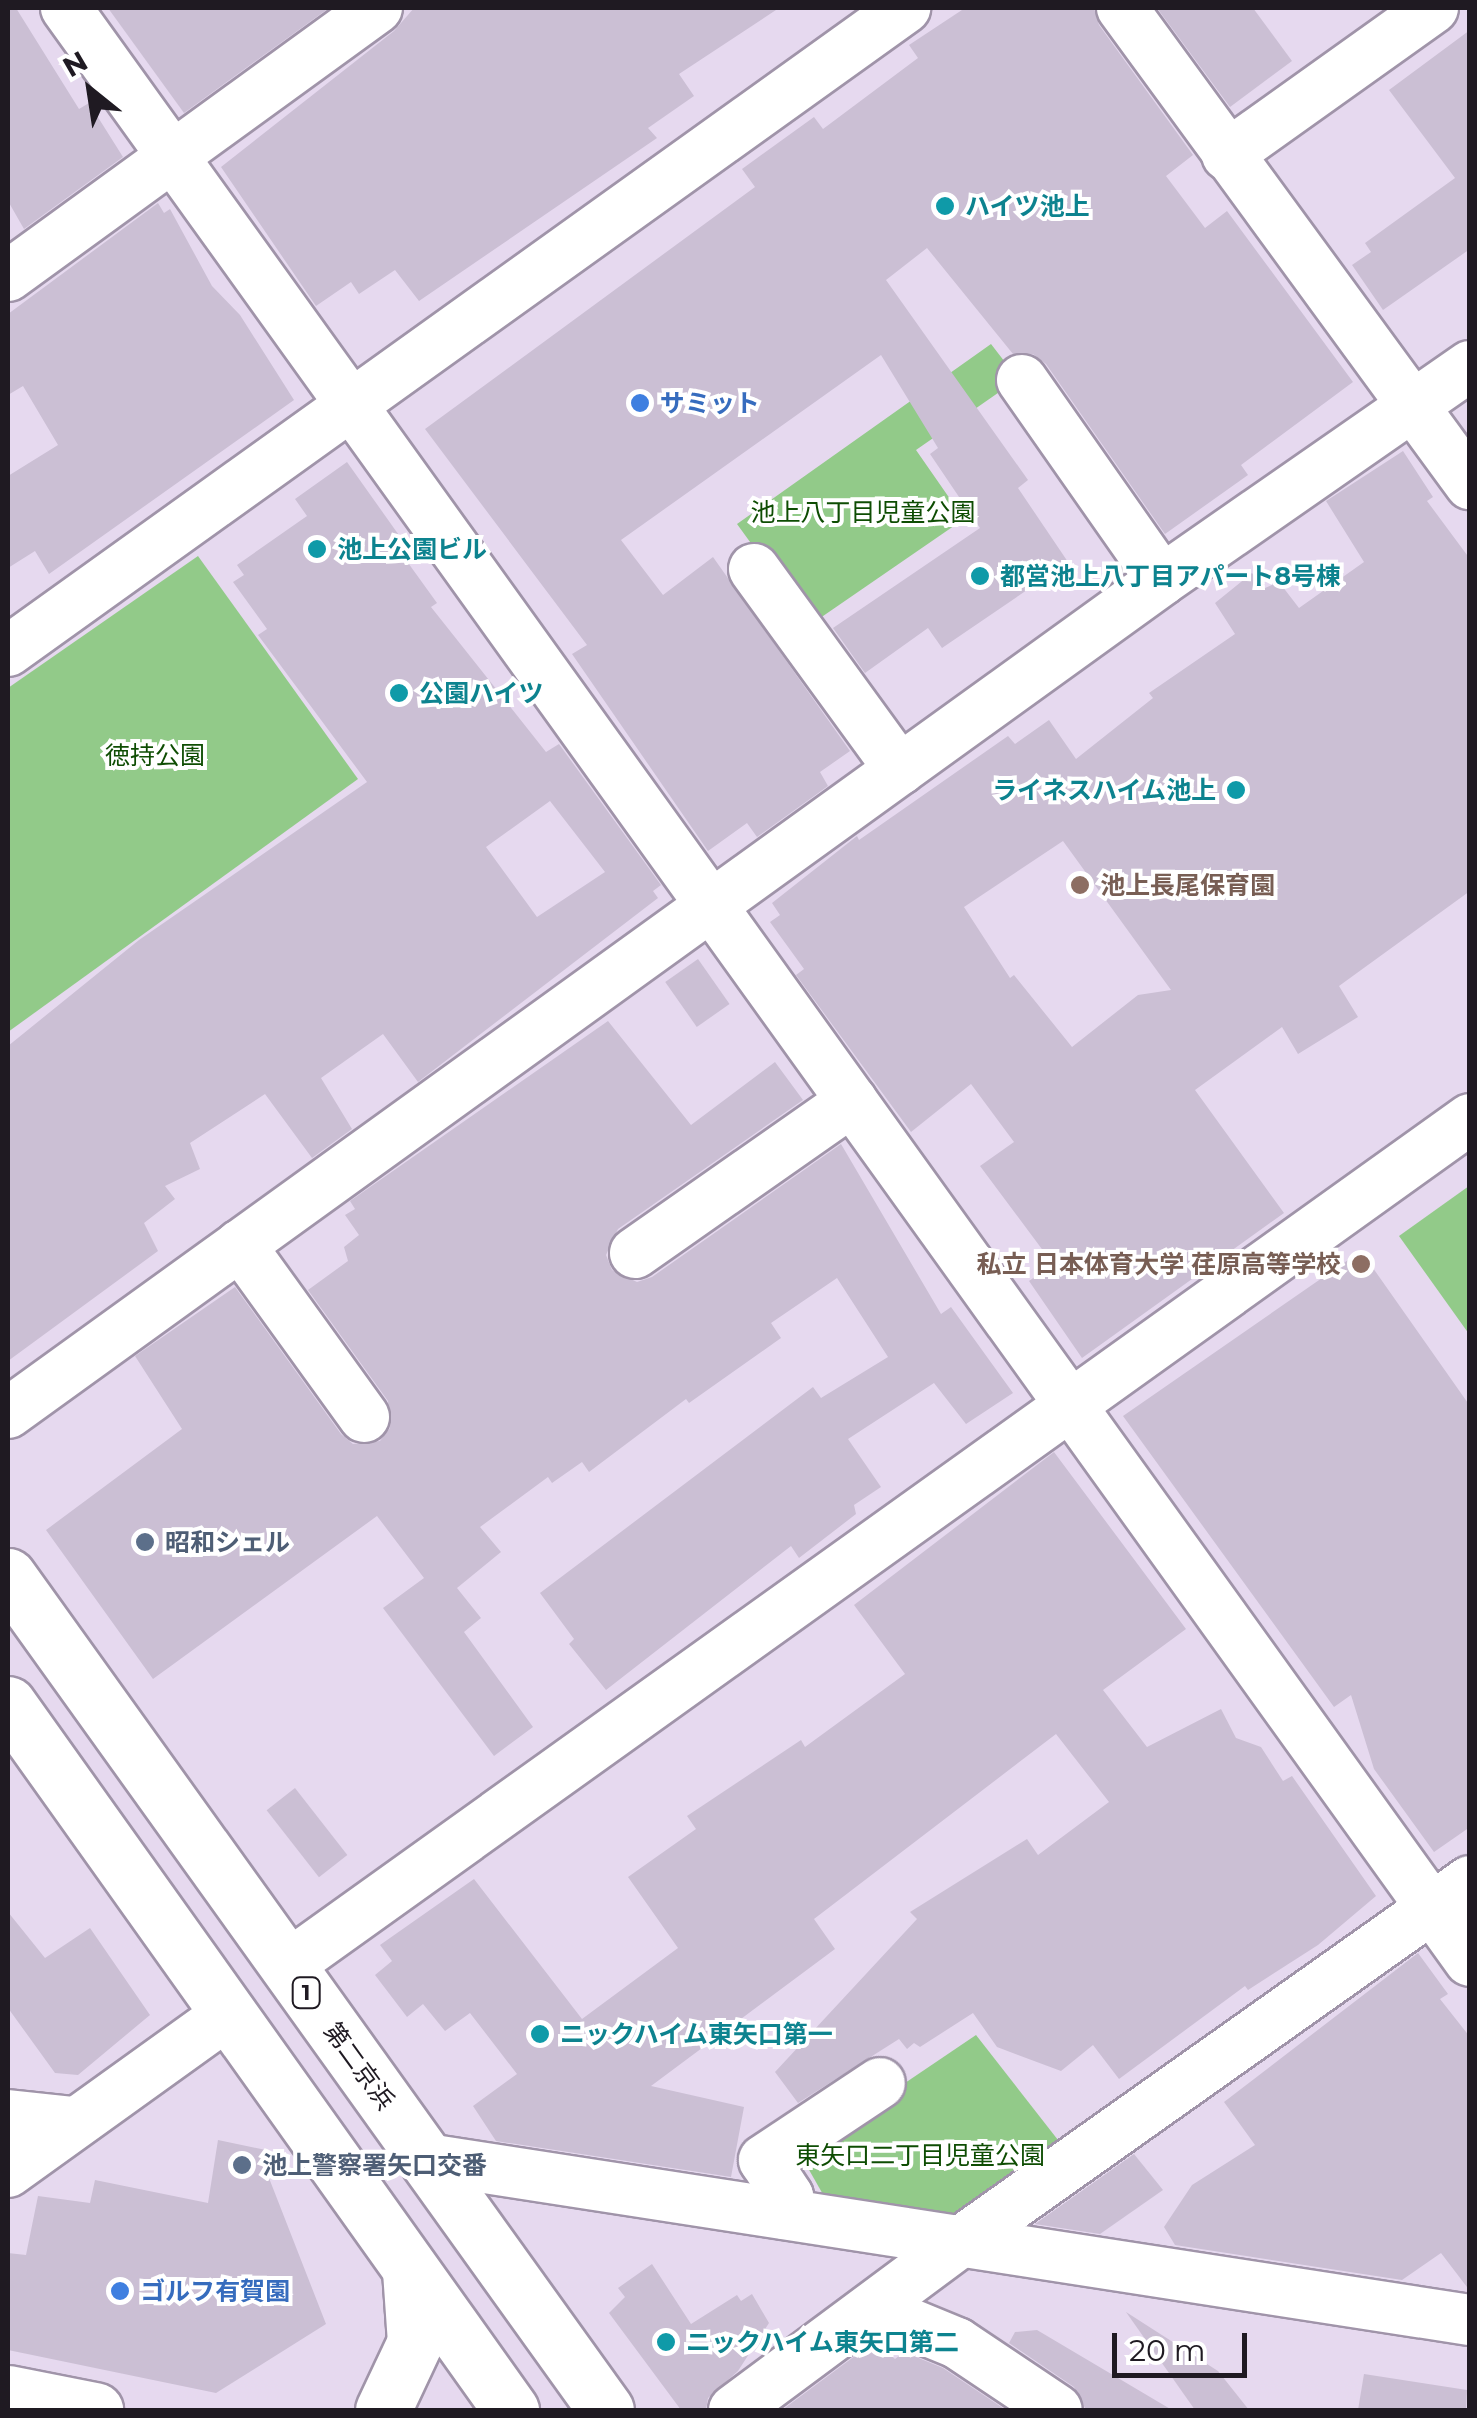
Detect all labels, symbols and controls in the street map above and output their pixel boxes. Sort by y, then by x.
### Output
north arrow [40,40,140,140]
text: N [57,44,93,84]
place label: ハイツ池上 [965,191,1090,221]
marker: ハイツ池上 [934,195,956,217]
place label: サミット [660,388,760,418]
marker: サミット [629,392,651,414]
park label: 池上八丁目児童公園 [751,497,975,527]
place label: 池上公園ビル [337,534,487,564]
marker: 池上公園ビル [306,538,328,560]
place label: 都営池上八丁目アパート8号棟 [1000,561,1341,591]
marker: 都営池上八丁目アパート8号棟 [969,565,991,587]
place label: 公園ハイツ [419,678,544,708]
marker: 公園ハイツ [388,682,410,704]
park label: 徳持公園 [105,740,205,770]
place label: ライネスハイム池上 [991,775,1216,805]
marker: ライネスハイム池上 [1225,779,1247,801]
place label: 池上長尾保育園 [1100,870,1275,900]
marker: 池上長尾保育園 [1069,874,1091,896]
place label: 私立 日本体育大学 荏原高等学校 [977,1249,1341,1279]
marker: 私立 日本体育大学 荏原高等学校 [1350,1253,1372,1275]
place label: 昭和シェル [165,1527,290,1557]
marker: 昭和シェル [134,1531,156,1553]
road number: 1 [291,1976,321,2010]
street label: 第二京浜 [317,2017,401,2115]
place label: ニックハイム東矢口第一 [560,2019,835,2049]
marker: ニックハイム東矢口第一 [529,2023,551,2045]
park label: 東矢口二丁目児童公園 [795,2140,1045,2170]
place label: 池上警察署矢口交番 [262,2150,487,2180]
marker: 池上警察署矢口交番 [231,2154,253,2176]
place label: ゴルフ有賀園 [140,2276,290,2306]
marker: ゴルフ有賀園 [109,2280,131,2302]
scale bar [1117,2313,1252,2375]
place label: ニックハイム東矢口第二 [686,2327,961,2357]
marker: ニックハイム東矢口第二 [655,2331,677,2353]
text: 20 m [1129,2332,1206,2369]

